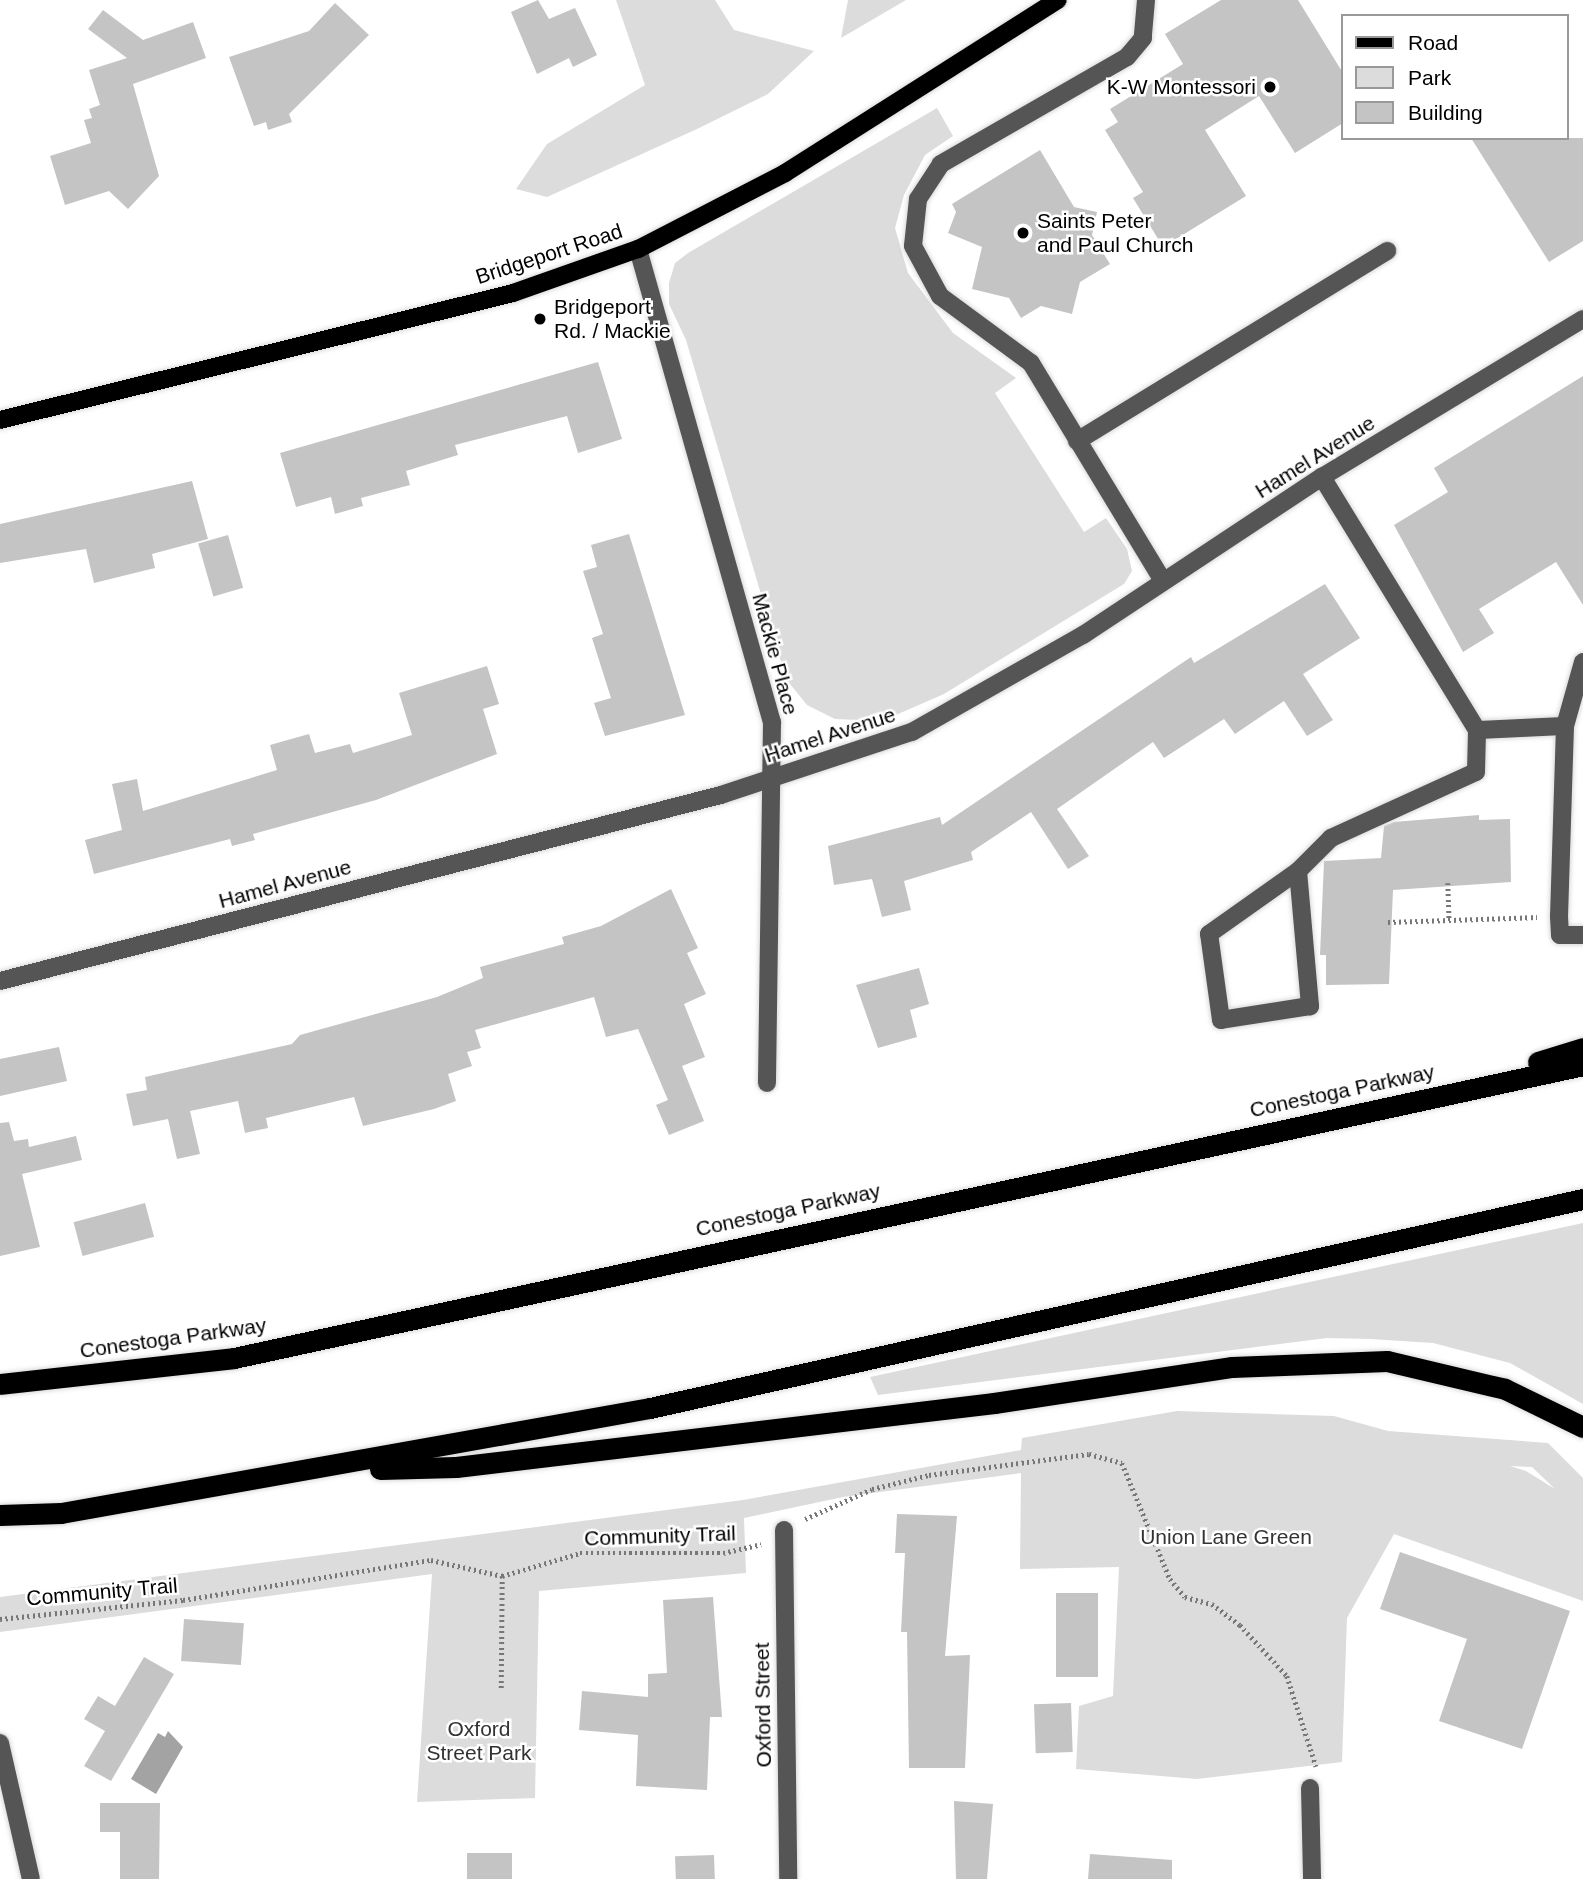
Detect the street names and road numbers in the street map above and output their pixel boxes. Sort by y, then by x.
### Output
street label: Bridgeport Road [472,218,626,290]
street label: Hamel Avenue [1250,410,1380,504]
street label: Mackie Place [747,590,803,718]
street label: Hamel Avenue [761,702,899,768]
street label: Hamel Avenue [215,854,355,914]
street label: Conestoga Parkway [1247,1059,1437,1123]
street label: Conestoga Parkway [693,1178,883,1242]
street label: Conestoga Parkway [78,1312,268,1364]
street label: Community Trail [584,1521,736,1551]
street label: Community Trail [25,1573,179,1611]
street label: Oxford Street [749,1642,777,1768]

